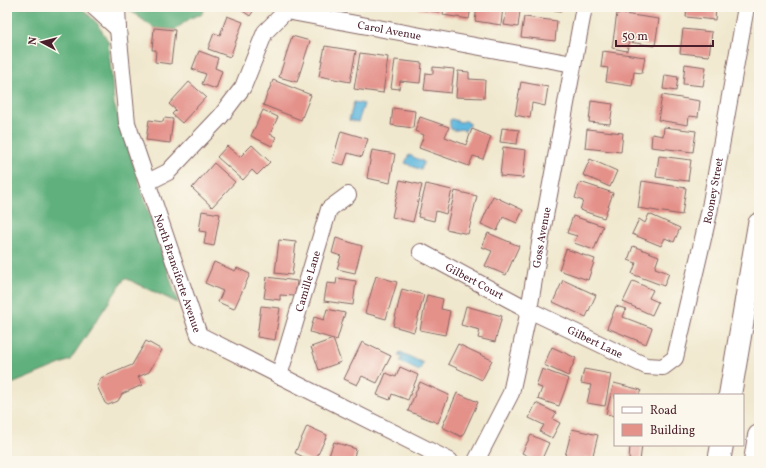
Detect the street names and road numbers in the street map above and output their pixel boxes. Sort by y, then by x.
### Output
street label: Carol Avenue [356,18,422,45]
street label: Rooney Street [701,156,728,226]
street label: Goss Avenue [530,206,556,269]
street label: North Branciforte Avenue [149,212,204,335]
street label: Camille Lane [293,249,325,314]
street label: Gilbert Court [442,260,506,304]
street label: Gilbert Lane [564,323,625,363]

